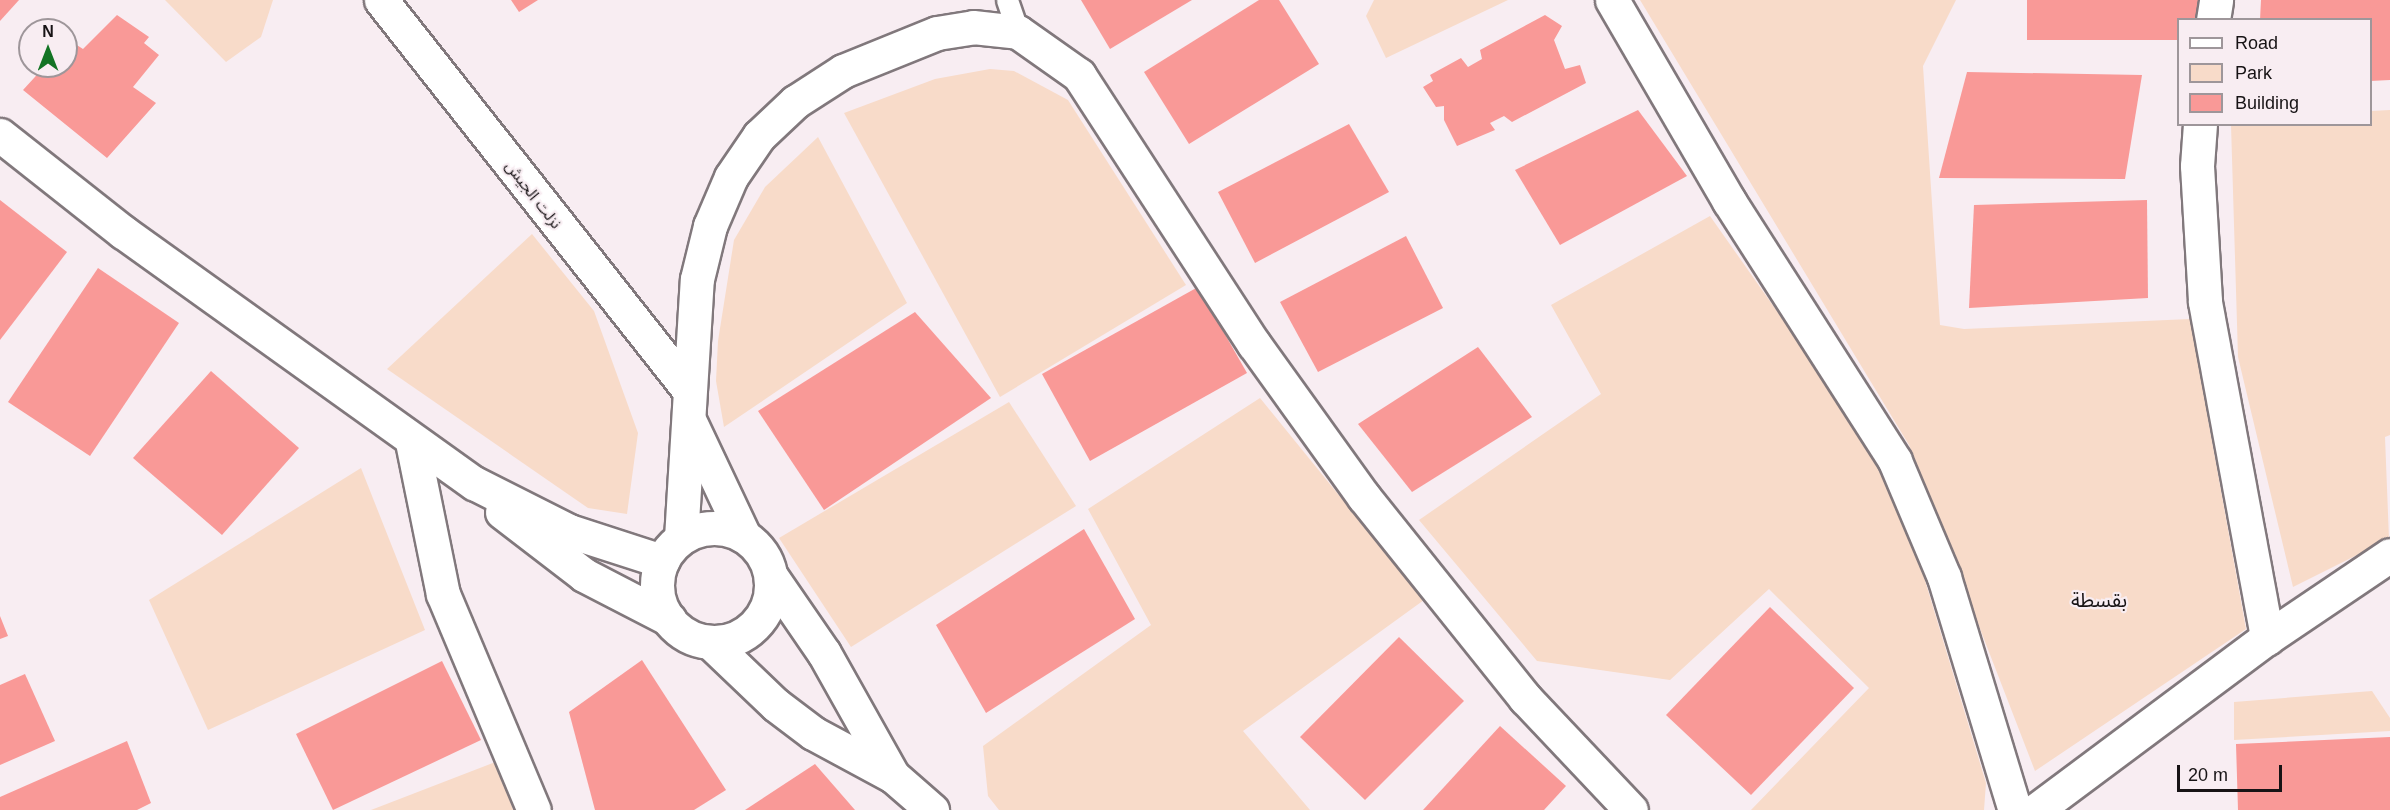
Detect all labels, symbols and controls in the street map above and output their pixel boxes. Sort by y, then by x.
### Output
north arrow [18,18,78,78]
legend [2177,18,2372,126]
text: N [42,23,54,40]
text: Road [2235,33,2278,53]
text: Park [2235,63,2272,83]
text: Building [2235,93,2299,113]
street label: نزلت الجيش [501,157,565,233]
district label: بقسطة [2071,588,2127,612]
scale bar [2180,753,2285,791]
text: 20 m [2188,765,2228,785]

